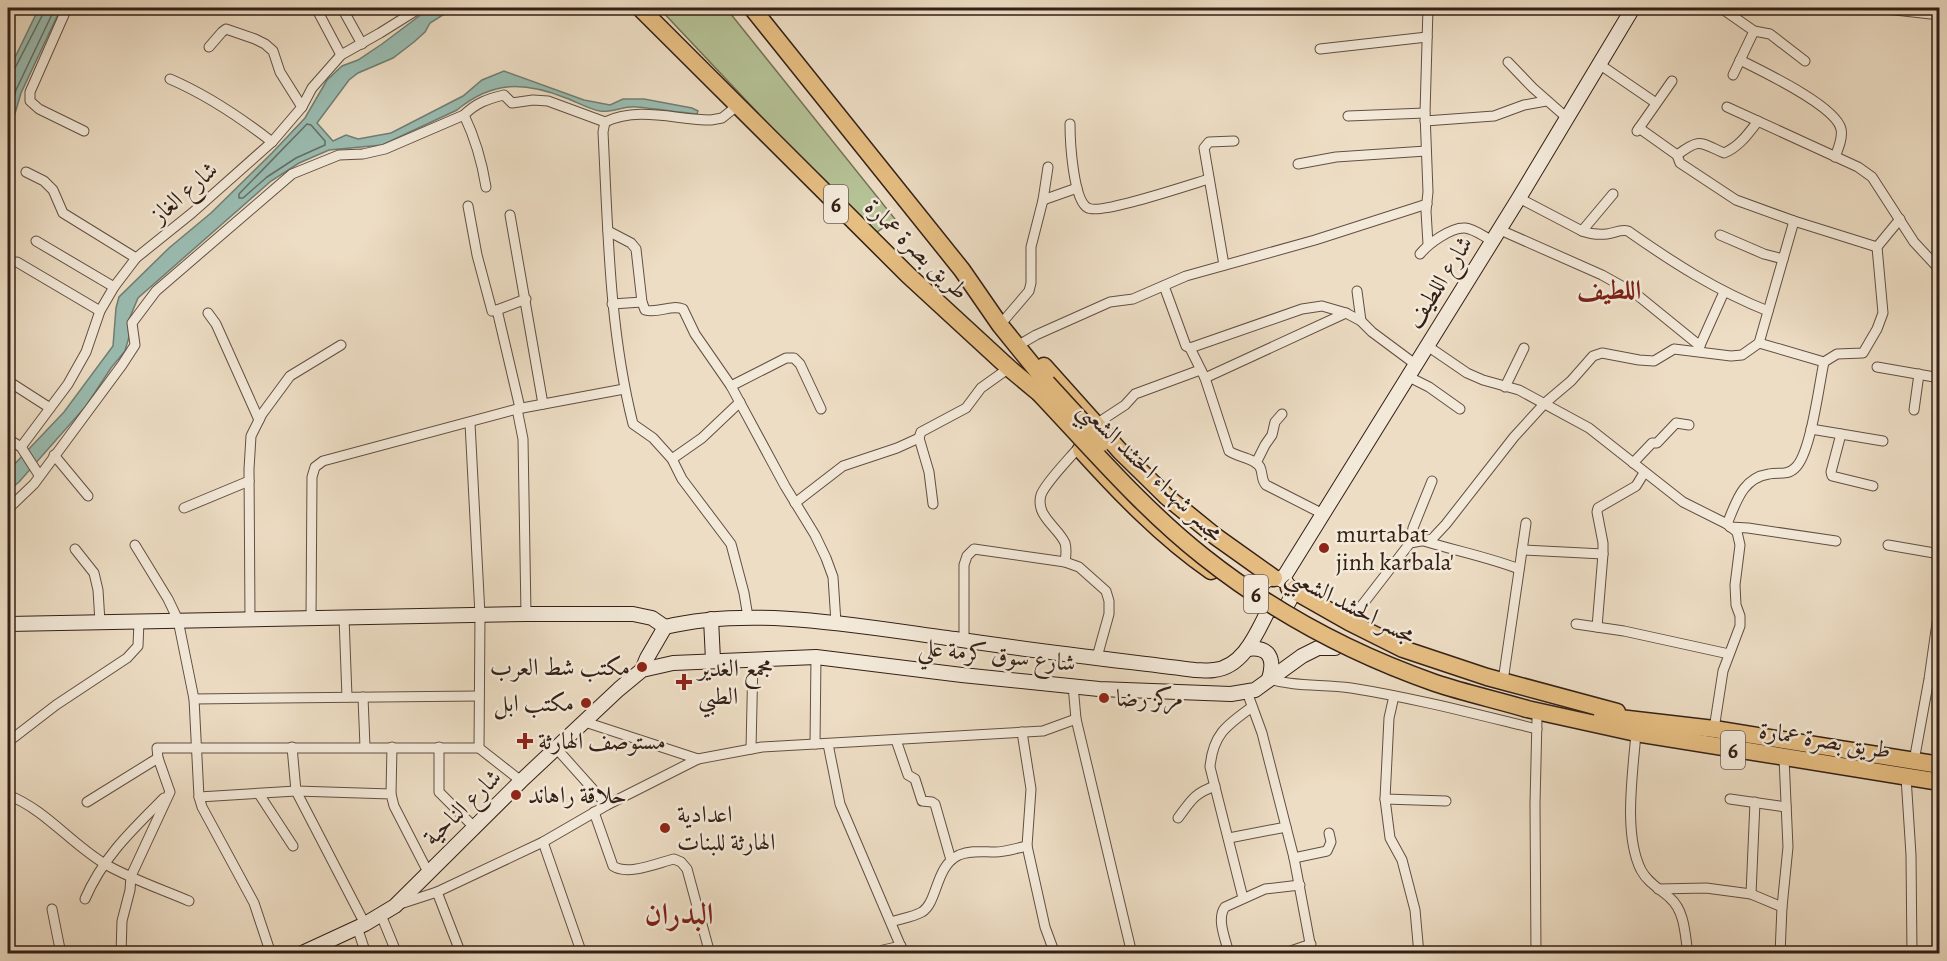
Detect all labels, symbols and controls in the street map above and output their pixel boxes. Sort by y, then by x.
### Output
street label: شارع الغاز [142,154,227,235]
road number: 6 [824,185,848,223]
street label: طريق بصرة عمارة [858,191,976,307]
street label: شارع اللطيف [1398,229,1483,337]
district label: اللطيف [1577,272,1641,308]
street label: مجسر شهداء الحشد الشعبي [1067,393,1231,553]
place label: murtabat jinh karbala' [1336,518,1454,578]
marker: murtabat jinh karbala' [1317,541,1331,555]
street label: مجسر الحشد الشعبي [1278,559,1422,657]
road number: 6 [1244,575,1268,613]
street label: شارع سوق كرمة علي [916,631,1077,686]
place label: مكتب شط العرب [490,651,630,683]
place label: مجمع الغدير الطبي [695,652,773,718]
marker: مكتب شط العرب [635,660,649,674]
marker: مجمع الغدير الطبي [675,673,693,691]
place label: مركز رضا [1116,682,1183,715]
place label: مكتب ابل [494,687,574,720]
marker: مركز رضا [1097,691,1111,705]
marker: مكتب ابل [579,696,593,710]
street label: طريق بصرة عمارة [1757,714,1893,766]
place label: مستوصف الهارثة [538,725,666,757]
road number: 6 [1721,731,1745,769]
marker: مستوصف الهارثة [516,732,534,750]
street label: شارع الناحية [416,762,511,855]
place label: حلاقة راهاند [528,779,627,811]
marker: حلاقة راهاند [509,788,523,802]
place label: اعدادية الهارثة للبنات [677,798,775,858]
marker: اعدادية الهارثة للبنات [658,821,672,835]
district label: البدران [645,894,713,934]

